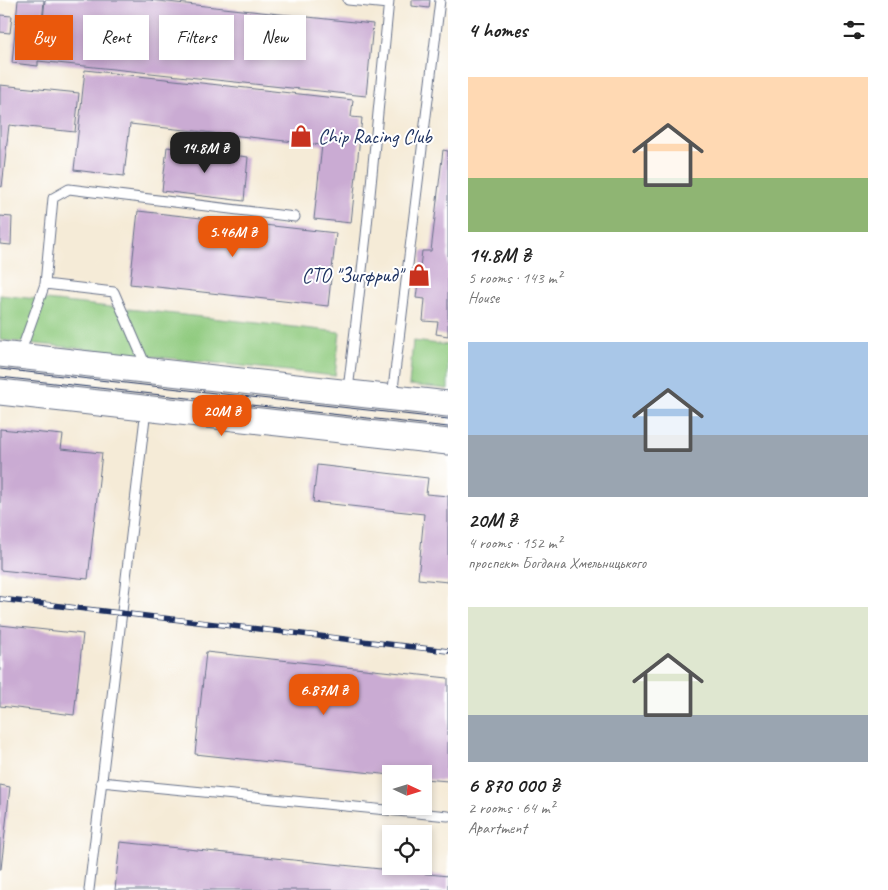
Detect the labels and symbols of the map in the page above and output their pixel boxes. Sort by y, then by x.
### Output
shop icon: Chip Racing Club [288,123,314,149]
place label: Chip Racing Club [318,124,433,149]
pin: 14.8M ₴ [159,132,251,174]
pin: 5.46M ₴ [187,216,279,258]
shop icon: СТО "Зигфрид" [406,262,432,288]
place label: СТО "Зигфрид" [302,263,406,288]
pin: 20M ₴ [187,394,257,437]
pin: 6.87M ₴ [278,674,370,716]
north arrow [382,765,432,815]

